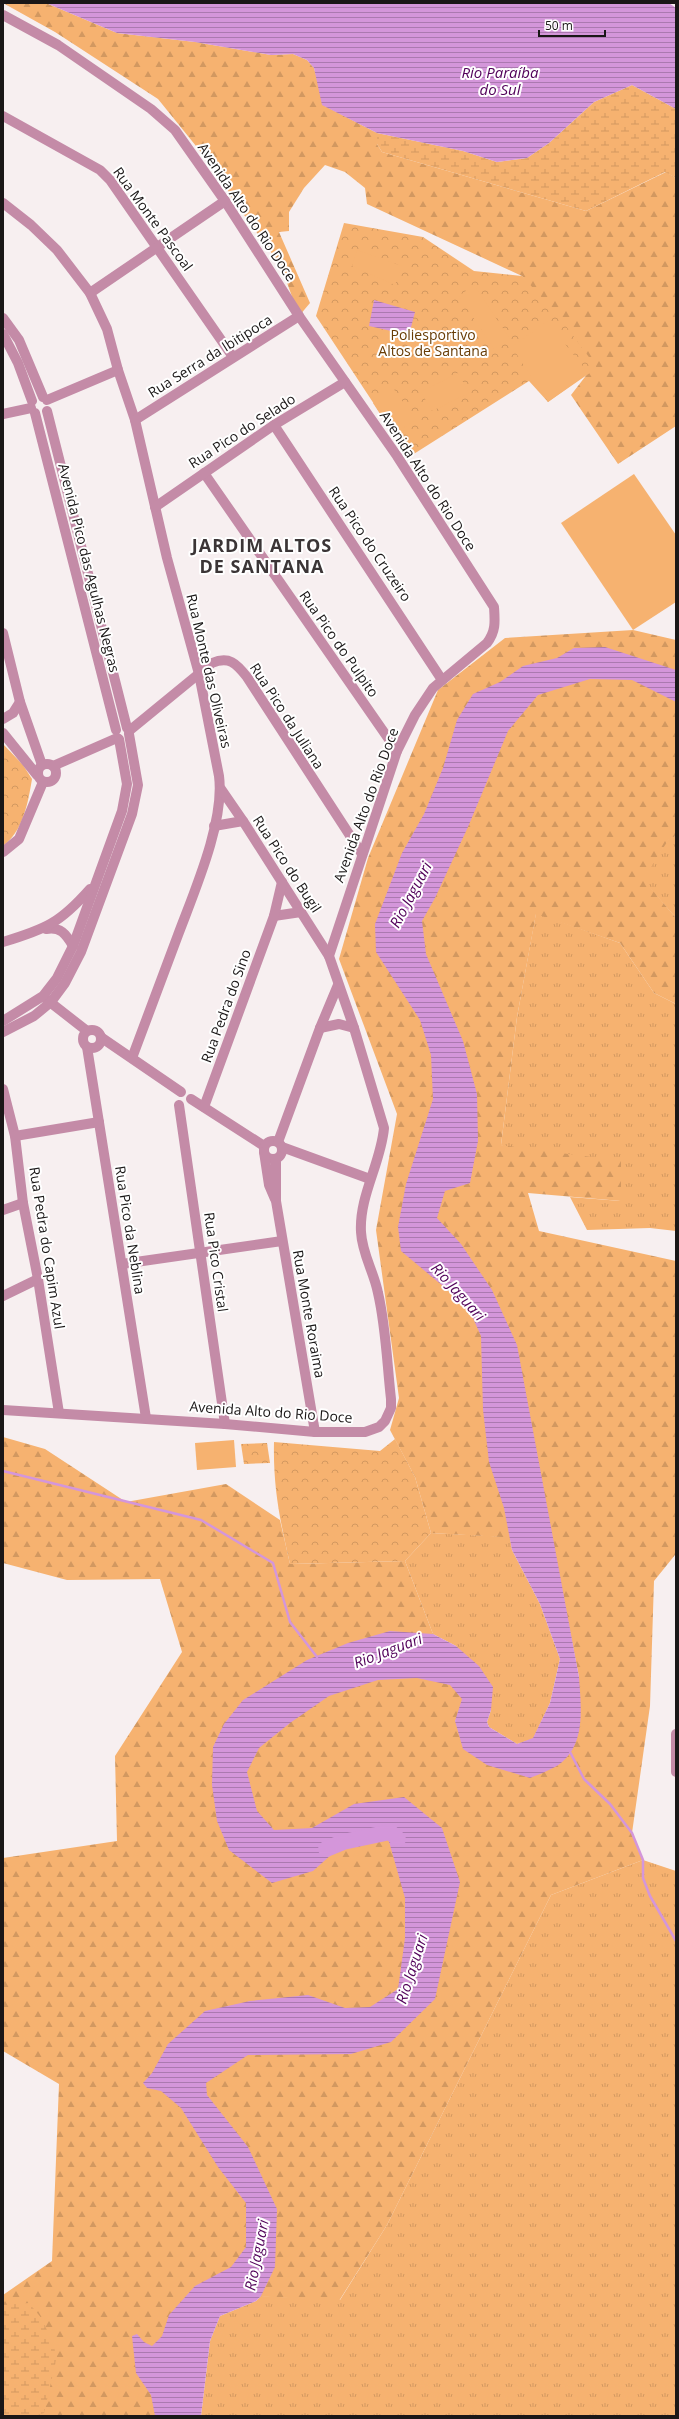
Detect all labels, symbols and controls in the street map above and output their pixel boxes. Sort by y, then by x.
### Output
scale bar [539,12,605,38]
text: 50 m [545,17,573,34]
water label: Rio Paraíba do Sul [461,62,539,99]
street label: Avenida Alto do Rio Doce [194,139,301,285]
street label: Rua Monte Pascoal [109,163,198,274]
street label: Rua Serra da Ibitipoca [144,310,275,402]
park label: Poliesportivo Altos de Santana [378,325,488,360]
street label: Rua Pico do Selado [185,389,299,472]
street label: Avenida Alto do Rio Doce [376,407,481,554]
street label: Avenida Pico das Agulhas Negras [54,461,125,675]
street label: Rua Pico do Cruzeiro [325,482,416,605]
district label: JARDIM ALTOS DE SANTANA [190,533,332,578]
street label: Rua Pico do Pulpito [295,587,383,701]
street label: Rua Monte das Oliveiras [182,592,237,750]
street label: Rua Pico da Juliana [246,659,329,772]
street label: Avenida Alto do Rio Doce [329,725,402,885]
street label: Rua Pico do Bugil [249,811,326,916]
water label: Rio Jaguari [384,858,436,931]
street label: Rua Pedra do Sino [196,946,255,1065]
street label: Rua Pico da Neblina [111,1164,150,1295]
street label: Rua Pedra do Capim Azul [25,1165,70,1330]
street label: Rua Pico Cristal [200,1211,233,1313]
street label: Rua Monte Roraima [289,1248,330,1379]
water label: Rio Jaguari [427,1258,490,1325]
street label: Avenida Alto do Rio Doce [189,1396,353,1427]
water label: Rio Jaguari [351,1628,425,1672]
water label: Rio Jaguari [390,1931,432,2006]
water label: Rio Jaguari [239,2217,273,2292]

